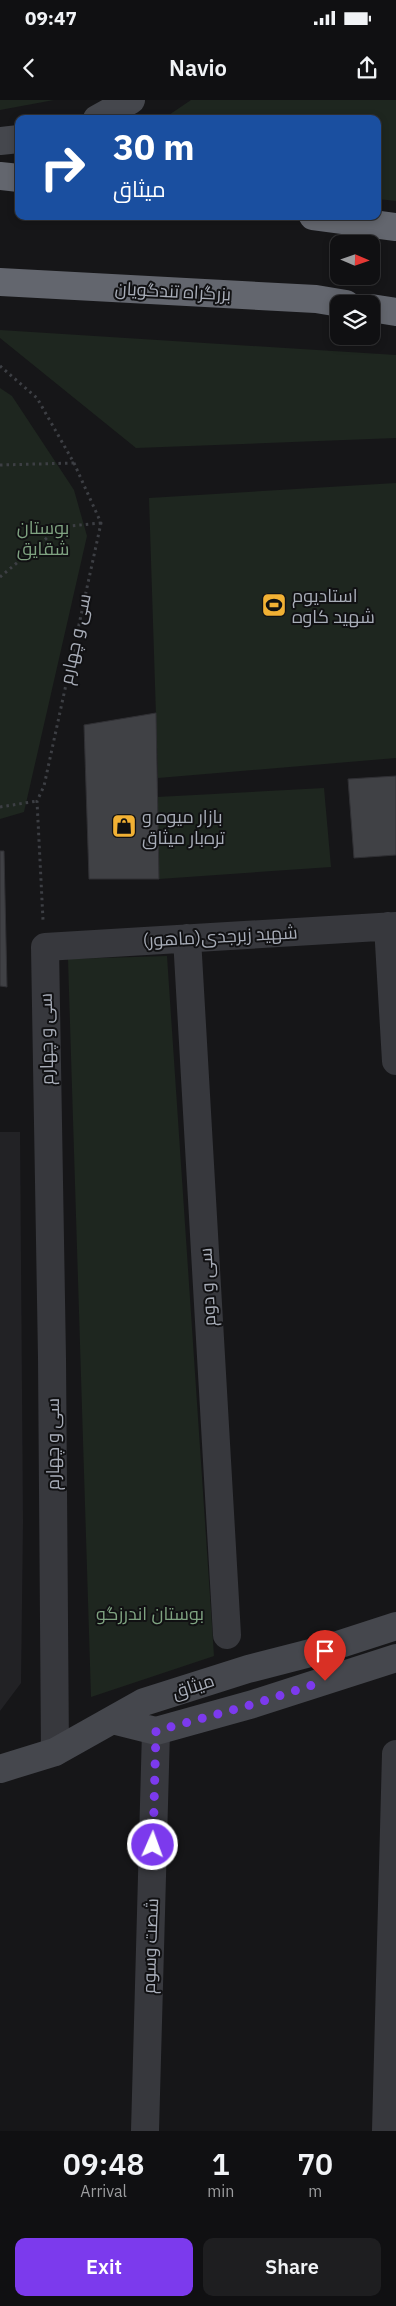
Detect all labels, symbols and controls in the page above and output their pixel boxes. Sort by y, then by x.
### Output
text: 09:47 [25,6,77,30]
text: Navio [169,53,227,82]
icon: back [15,54,43,82]
icon: share [353,54,381,82]
text: 30 m [113,124,195,170]
icon: right [30,135,95,200]
text: میثاق [113,174,166,203]
north arrow [330,235,380,285]
map controls [330,235,380,345]
street label: بزرگراه تندگویان [114,276,232,306]
button: layers [330,295,380,345]
park label: بوستان شقایق [17,516,69,561]
place label: استادیوم شهید کاوه [292,584,375,628]
street label: سی و چهارم [54,591,97,687]
sports icon: استادیوم شهید کاوه [261,592,287,618]
place label: بازار میوه و تره‌بار میثاق [142,805,225,850]
shop icon: بازار میوه و تره‌بار میثاق [111,813,137,839]
street label: شهید زبرجدی(ماهور) [142,920,298,952]
street label: سی و چهارم [34,993,59,1085]
street label: سی و دوم [193,1247,222,1327]
street label: سی و چهارم [41,1398,65,1490]
park label: بوستان اندرزگو [96,1602,204,1625]
pin [304,1630,346,1681]
icon: arrive [311,1637,339,1665]
street label: میثاق [169,1668,217,1705]
position arrow [126,1818,178,1870]
street label: شصت وسوم [137,1898,164,1994]
text: 09:48 [63,2144,144,2183]
text: 1 [212,2144,230,2183]
text: 70 [297,2144,333,2183]
text: Arrival [80,2181,127,2201]
text: min [207,2181,234,2201]
text: m [308,2181,322,2201]
button: Exit [15,2238,193,2296]
button: Share [203,2238,381,2296]

